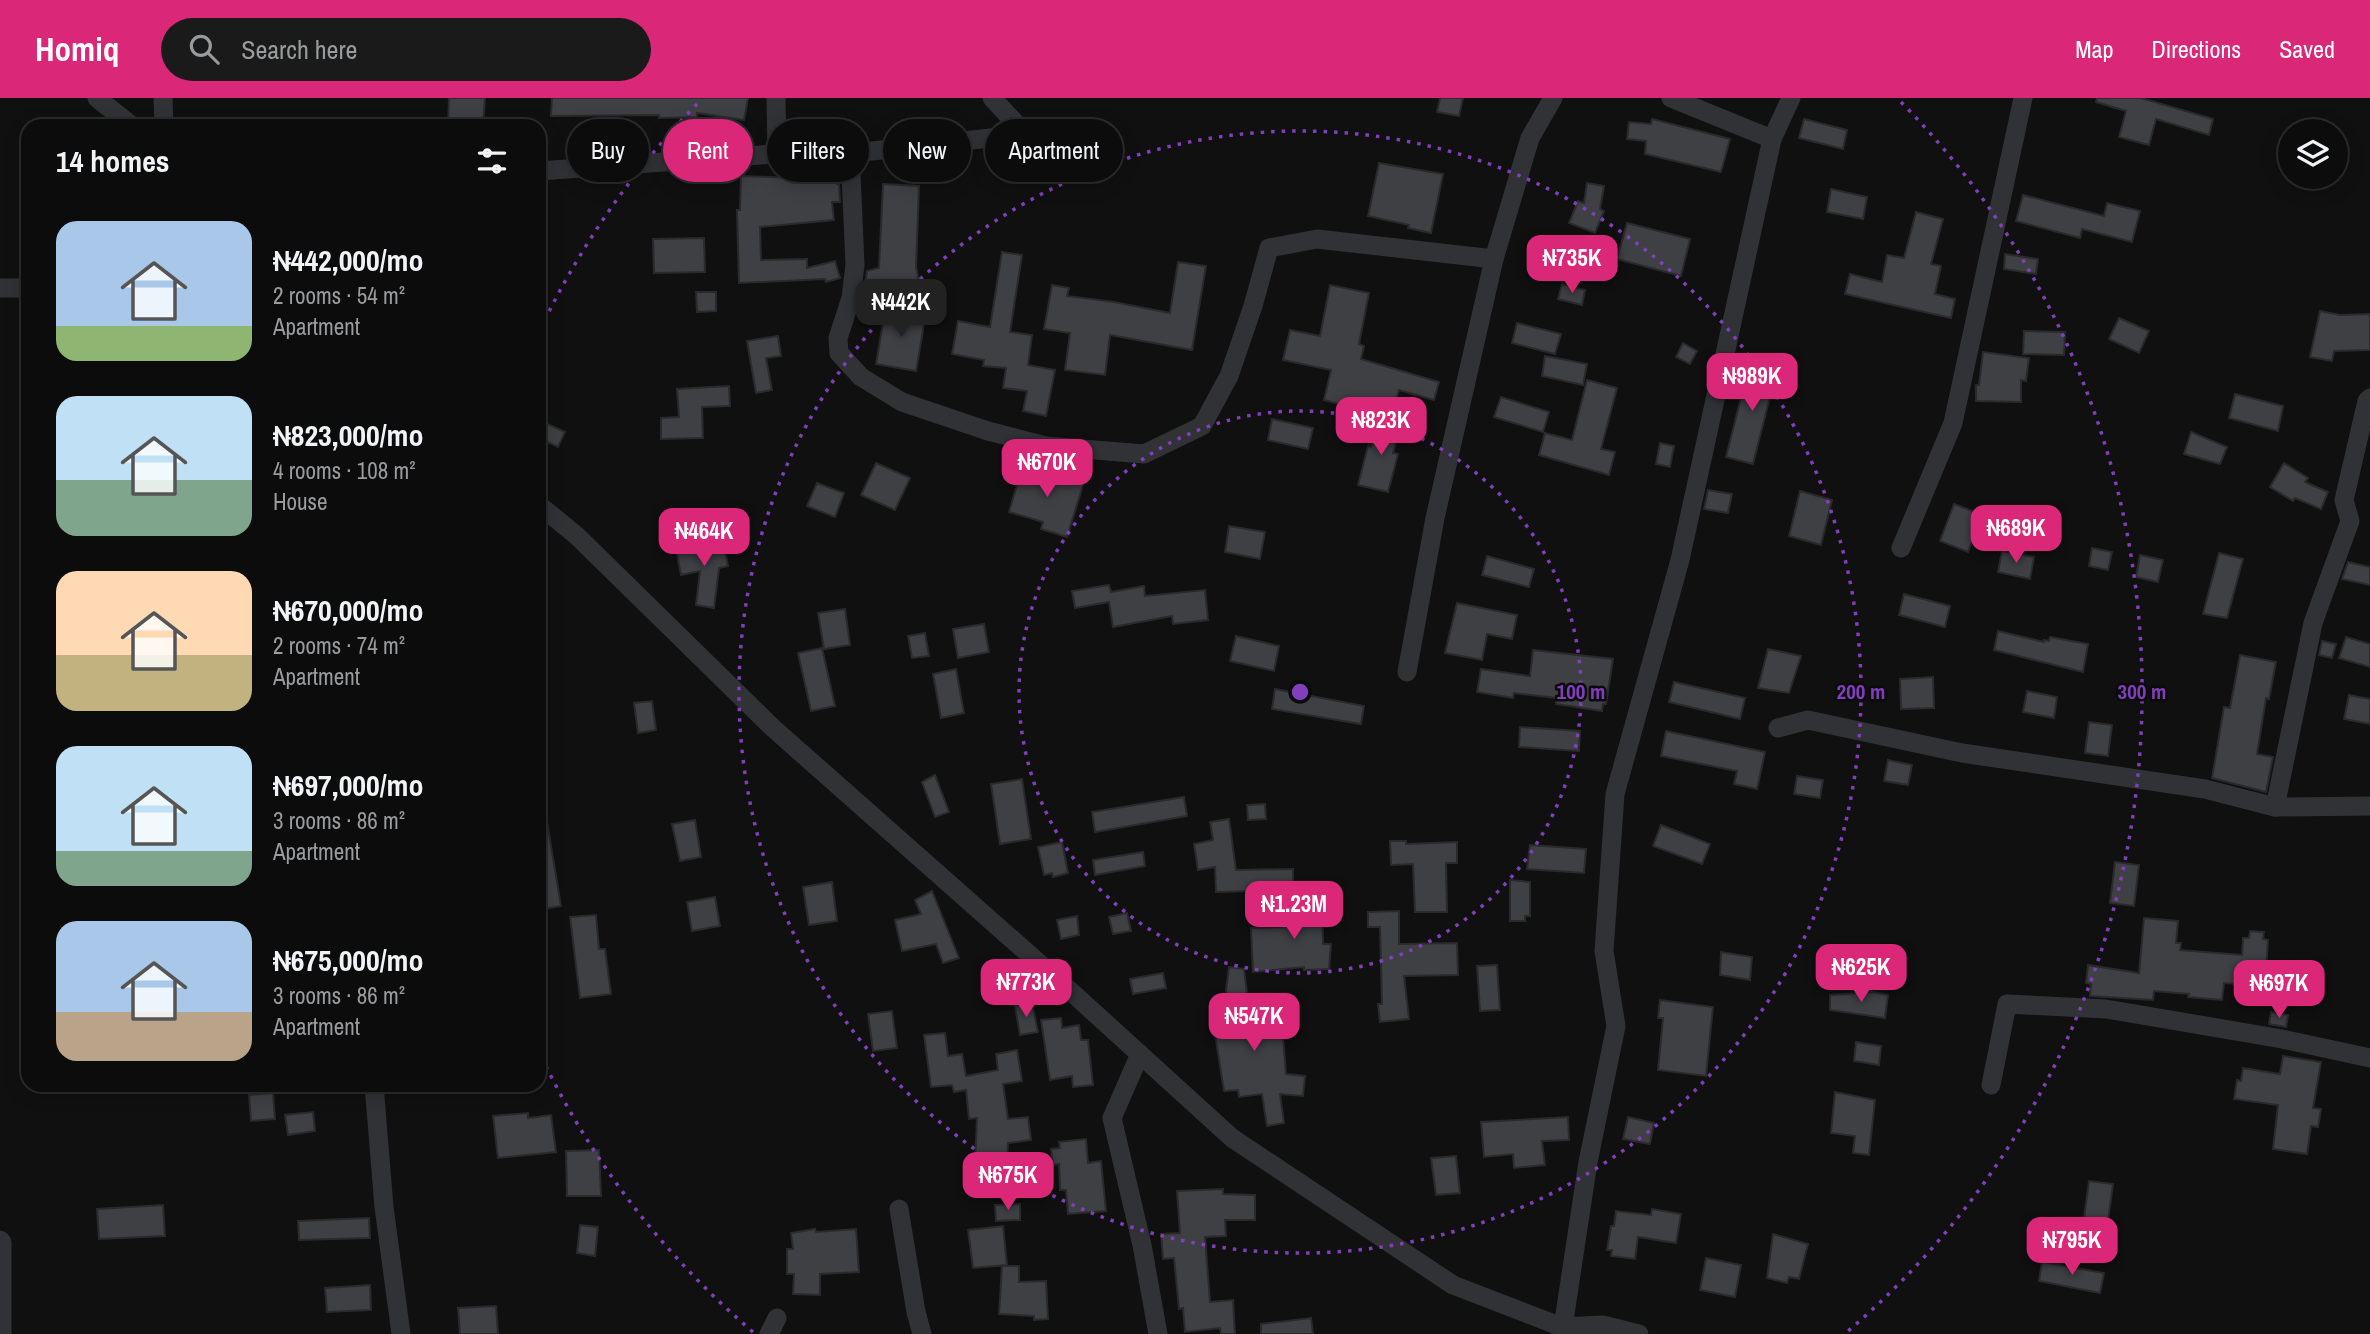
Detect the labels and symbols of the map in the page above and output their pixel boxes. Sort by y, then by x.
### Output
pin: ₦735K [1523,236,1621,295]
pin: ₦442K [852,280,950,339]
pin: ₦989K [1703,354,1801,413]
pin: ₦823K [1332,398,1430,457]
pin: ₦670K [998,440,1096,499]
pin: ₦689K [1967,505,2065,565]
pin: ₦464K [655,508,753,568]
text: 100 m [1557,677,1605,706]
text: 200 m [1837,677,1885,706]
text: 300 m [2118,677,2166,706]
centre of rings [1288,680,1312,704]
pin: ₦1.23M [1237,882,1351,941]
pin: ₦625K [1812,944,1910,1004]
pin: ₦773K [977,960,1075,1019]
pin: ₦697K [2230,960,2328,1020]
pin: ₦547K [1205,993,1303,1053]
pin: ₦675K [959,1152,1057,1212]
pin: ₦795K [2023,1218,2121,1277]

